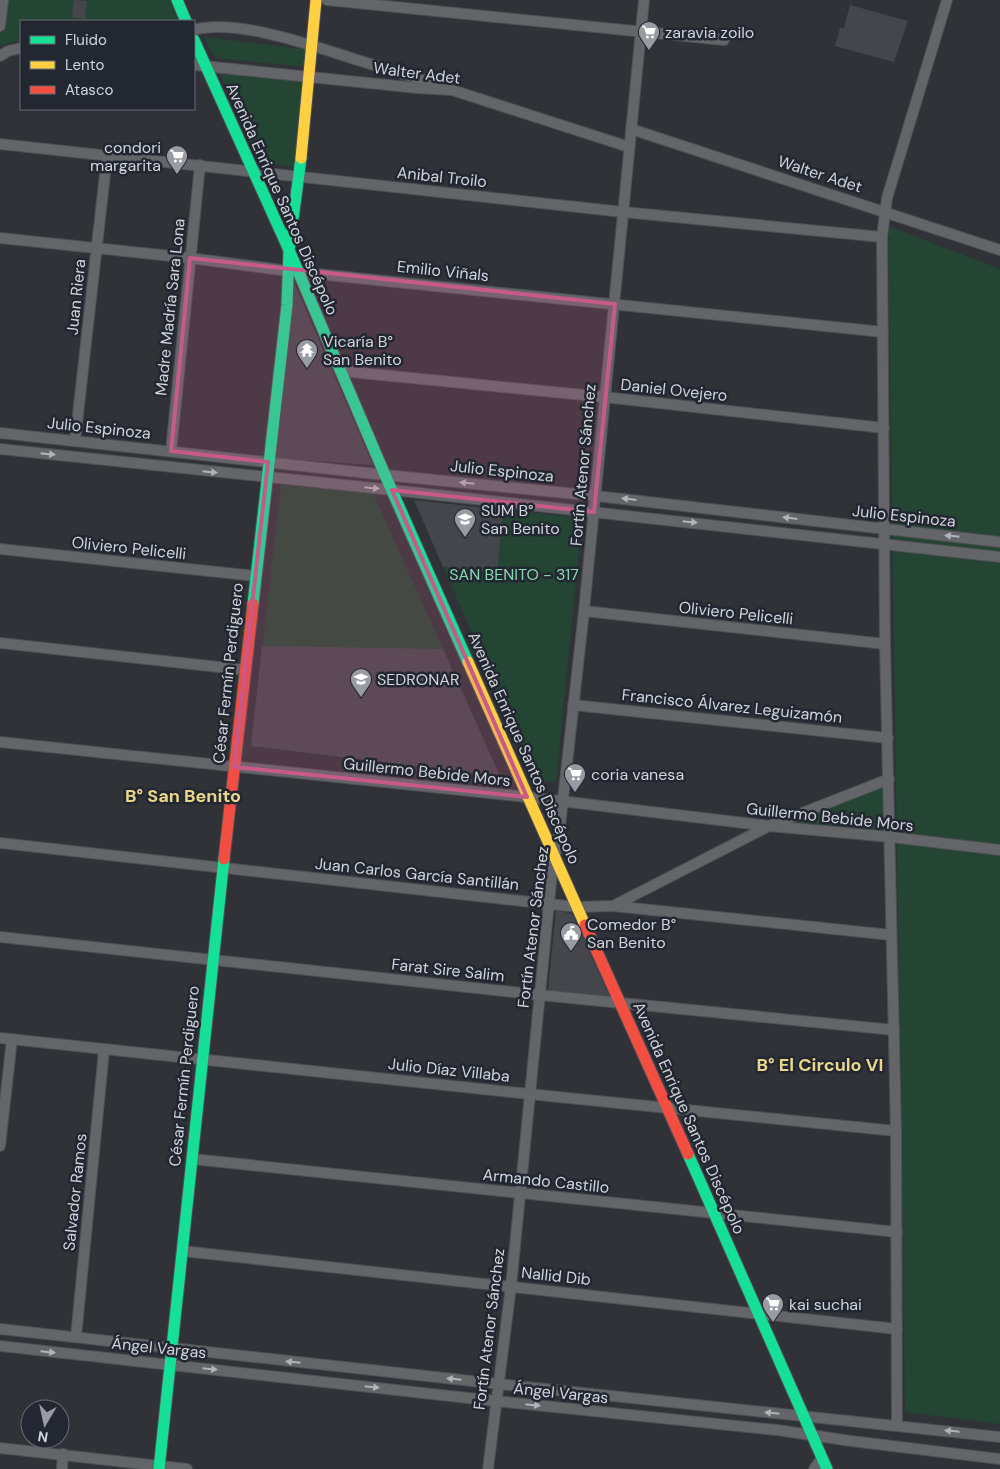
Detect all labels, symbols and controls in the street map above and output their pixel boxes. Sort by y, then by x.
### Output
legend [20,20,195,110]
supermarket icon: zaravia zoilo [637,20,661,51]
place label: zaravia zoilo [665,22,754,43]
text: Fluido [65,30,107,50]
text: Lento [65,55,104,75]
street label: Walter Adet [372,57,462,89]
text: Atasco [65,80,113,100]
street label: Avenida Enrique Santos Discépolo [221,80,343,318]
place label: condori margarita [90,137,161,176]
supermarket icon: condori margarita [165,144,189,175]
street label: Walter Adet [775,150,865,198]
street label: Anibal Troilo [396,162,488,192]
street label: Madre Madría Sara Lona [150,217,190,397]
street label: Emilio Viñals [396,256,490,286]
street label: Juan Riera [62,258,90,336]
place label: Vicaría B° San Benito [323,331,402,370]
temple icon: Vicaría B° San Benito [295,338,319,369]
street label: Daniel Ovejero [620,374,728,406]
street label: Fortín Atenor Sánchez [565,383,601,547]
street label: Julio Espinoza [46,412,152,444]
one-way arrow [41,450,57,458]
street label: Julio Espinoza [449,455,555,487]
one-way arrow [202,468,218,476]
one-way arrow [459,479,475,487]
one-way arrow [364,484,380,492]
one-way arrow [620,495,636,503]
place label: SUM B° San Benito [481,500,560,539]
street label: Julio Espinoza [851,500,957,532]
school or university icon: SUM B° San Benito [453,507,477,538]
one-way arrow [782,514,798,522]
one-way arrow [682,518,698,526]
street label: Oliviero Pelicelli [71,532,187,564]
one-way arrow [943,532,959,540]
park label: SAN BENITO - 317 [449,564,579,585]
street label: César Fermín Perdiguero [208,582,248,764]
street label: Oliviero Pelicelli [678,597,794,629]
street label: Avenida Enrique Santos Discépolo [463,629,585,867]
school or university icon: SEDRONAR [349,667,373,698]
place label: SEDRONAR [377,669,459,690]
street label: Francisco Álvarez Leguizamón [621,684,843,728]
street label: Guillermo Bebide Mors [342,753,512,791]
supermarket icon: coria vanesa [563,762,587,793]
place label: coria vanesa [591,764,684,785]
district label: B° San Benito [125,784,241,808]
street label: Guillermo Bebide Mors [745,798,915,836]
street label: Fortín Atenor Sánchez [513,845,553,1009]
street label: Juan Carlos García Santillán [314,853,520,895]
place label: Comedor B° San Benito [587,914,676,953]
public building icon: Comedor B° San Benito [559,921,583,952]
street label: Farat Sire Salim [391,954,505,986]
street label: César Fermín Perdiguero [164,985,204,1167]
street label: Avenida Enrique Santos Discépolo [628,999,750,1237]
street label: Julio Díaz Villaba [387,1053,511,1087]
district label: B° El Circulo VI [757,1053,883,1077]
street label: Salvador Ramos [58,1132,92,1252]
street label: Armando Castillo [482,1164,610,1198]
street label: Fortín Atenor Sánchez [469,1247,509,1411]
street label: Nallid Dib [520,1262,592,1290]
supermarket icon: kai suchai [761,1292,785,1323]
place label: kai suchai [789,1294,862,1315]
street label: Ángel Vargas [111,1333,207,1363]
one-way arrow [41,1348,57,1356]
one-way arrow [284,1358,300,1366]
one-way arrow [202,1365,218,1373]
one-way arrow [446,1375,462,1383]
street label: Ángel Vargas [513,1378,609,1408]
one-way arrow [364,1383,380,1391]
north arrow [20,1399,70,1449]
one-way arrow [525,1401,541,1409]
one-way arrow [764,1409,780,1417]
text: N [37,1427,49,1447]
one-way arrow [943,1427,959,1435]

